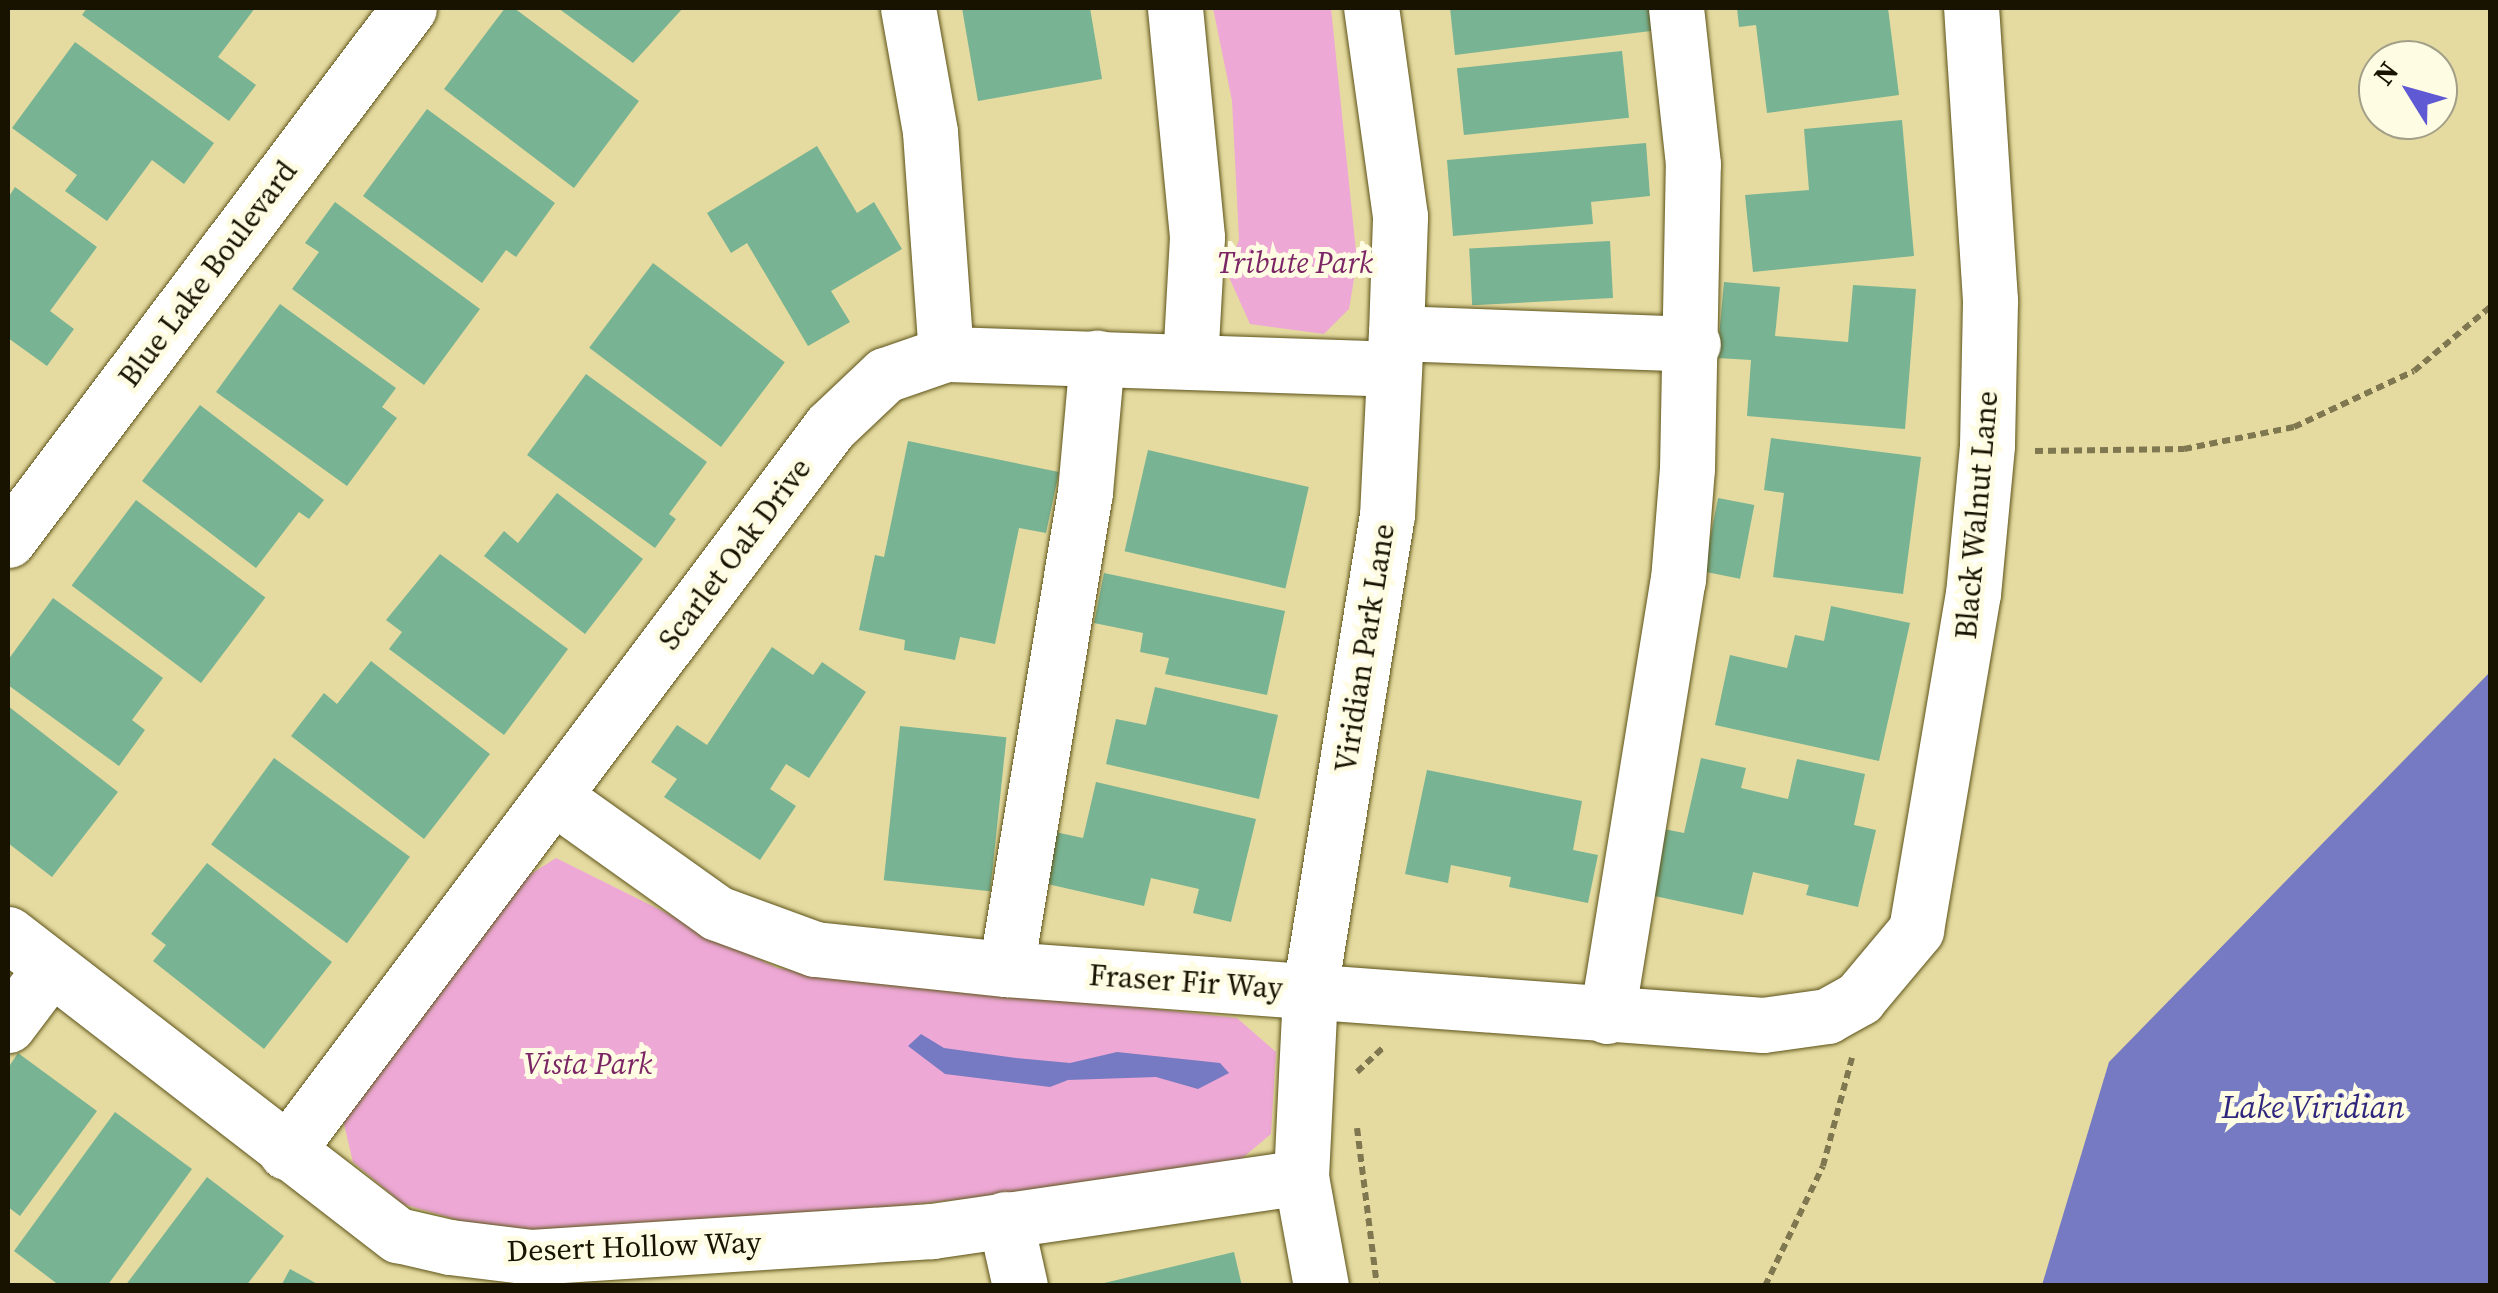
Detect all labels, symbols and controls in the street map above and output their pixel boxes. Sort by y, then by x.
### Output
north arrow [2358,40,2458,140]
text: N [2364,54,2407,93]
street label: Blue Lake Boulevard [111,154,305,394]
park label: Tribute Park [1217,245,1373,281]
street label: Black Walnut Lane [1948,389,2006,641]
street label: Scarlet Oak Drive [651,451,819,657]
street label: Viridian Park Lane [1328,521,1402,775]
street label: Fraser Fir Way [1087,957,1285,1007]
park label: Vista Park [524,1046,652,1082]
water label: Lake Viridian [2221,1088,2405,1126]
street label: Desert Hollow Way [506,1225,762,1269]

